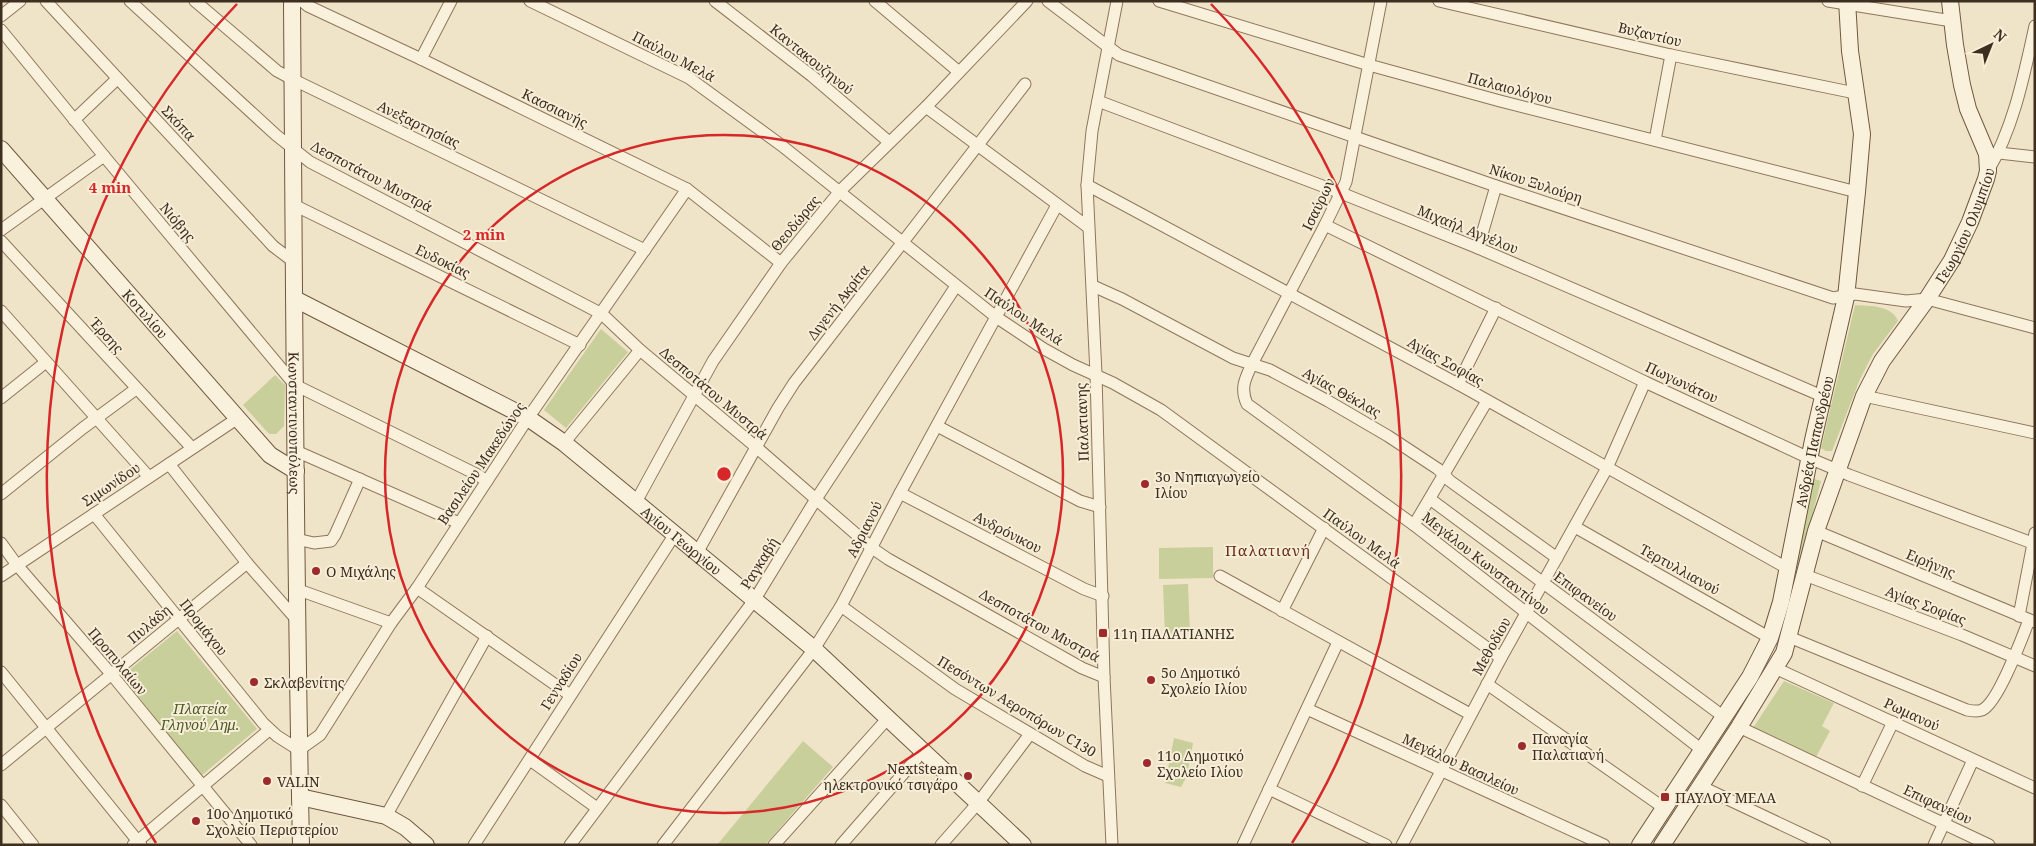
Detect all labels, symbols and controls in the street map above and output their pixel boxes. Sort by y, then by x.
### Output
street label: Βυζαντίου [1616,17,1684,51]
street label: Καντακουζηνού [766,19,858,99]
north arrow [1966,20,2016,70]
text: N [1990,24,2011,46]
street label: Παύλου Μελά [629,26,719,86]
street label: Παλαιολόγου [1466,68,1554,108]
street label: Κασσιανής [519,84,591,132]
street label: Ανεξαρτησίας [375,96,464,152]
street label: Σκόπα [158,101,200,145]
street label: Δεσποτάτου Μυστρά [308,136,436,216]
street label: Νίκου Ξυλούρη [1487,159,1585,207]
street label: Γεωργίου Ολυμπίου [1930,166,1998,287]
street label: Ισαύρων [1297,175,1339,233]
text: 4 min [89,177,131,197]
street label: Θεοδώρας [766,191,824,255]
street label: Νιόβης [156,198,200,246]
street label: Μιχαήλ Αγγέλου [1415,200,1521,258]
text: 2 min [463,224,505,244]
street label: Ευδοκίας [412,240,474,283]
street label: Διγενή Ακρίτα [803,260,873,344]
street label: Παύλου Μελά [981,283,1067,349]
street label: Κοτυλίου [119,285,173,342]
street label: Έρσης [85,312,128,357]
street label: Αγίας Σοφίας [1404,332,1488,390]
street label: Δεσποτάτου Μυστρά [656,342,772,444]
street label: Κωνσταντινουπόλεως [285,352,305,495]
street label: Πωγωνάτου [1643,357,1721,407]
street label: Αγίας Θέκλας [1299,363,1385,422]
street label: Ανδρέα Παπανδρέου [1790,374,1837,509]
street label: Παλατιανης [1071,382,1093,462]
street label: Βασιλείου Μακεδώνος [433,398,529,528]
street label: Σιμωνίδου [78,458,144,510]
centre of rings [715,465,733,483]
place label: 3ο Νηπιαγωγείο Ιλίου [1155,467,1260,502]
marker: 3ο Νηπιαγωγείο Ιλίου [1139,478,1151,490]
street label: Αδριανού [842,498,886,560]
street label: Αγίου Γεωργίου [637,501,726,579]
street label: Παύλου Μελά [1320,504,1404,572]
street label: Ανδρόνικου [971,507,1045,557]
street label: Μεγάλου Κωνσταντίνου [1418,507,1554,619]
street label: Ραγκαβή [736,534,782,592]
street label: Τερτυλλιανού [1637,539,1723,599]
district label: Παλατιανή [1225,540,1311,560]
street label: Ειρήνης [1903,544,1959,582]
place label: Ο Μιχάλης [326,562,396,581]
marker: Ο Μιχάλης [310,565,322,577]
street label: Επιφανείου [1550,567,1622,625]
street label: Αγίας Σοφίας [1883,581,1969,629]
street label: Δεσποτάτου Μυστρά [976,584,1104,666]
street label: Προμάχου [176,595,232,659]
street label: Πυλάδη [123,600,175,648]
street label: Μεθοδίου [1467,614,1515,678]
street label: Προπυλαίων [84,623,152,699]
place label: 11η ΠΑΛΑΤΙΑΝΗΣ [1113,624,1234,643]
marker: 11η ΠΑΛΑΤΙΑΝΗΣ [1097,627,1109,639]
street label: Γενναδίου [536,649,586,713]
street label: Πεσόντων Αεροπόρων C130 [934,651,1100,761]
place label: 5ο Δημοτικό Σχολείο Ιλίου [1161,663,1247,698]
place label: Σκλαβενίτης [264,673,345,692]
marker: 5ο Δημοτικό Σχολείο Ιλίου [1145,674,1157,686]
marker: Σκλαβενίτης [248,676,260,688]
street label: Ρωμανού [1881,693,1943,735]
park label: Πλατεία Γληνού Δημ. [160,699,239,734]
street label: Μεγάλου Βασιλείου [1399,729,1523,799]
place label: Παναγία Παλατιανή [1532,729,1604,764]
marker: Παναγία Παλατιανή [1516,740,1528,752]
place label: 11ο Δημοτικό Σχολείο Ιλίου [1157,746,1244,781]
marker: 11ο Δημοτικό Σχολείο Ιλίου [1141,757,1153,769]
place label: Nextsteam ηλεκτρονικό τσιγάρο [823,759,958,794]
marker: Nextsteam ηλεκτρονικό τσιγάρο [962,770,974,782]
place label: VALIN [277,772,320,791]
marker: VALIN [261,775,273,787]
street label: Επιφανείου [1900,780,1976,828]
place label: ΠΑΥΛΟΥ ΜΕΛΑ [1675,788,1776,807]
marker: ΠΑΥΛΟΥ ΜΕΛΑ [1659,791,1671,803]
place label: 10ο Δημοτικό Σχολείο Περιστερίου [206,804,339,839]
marker: 10ο Δημοτικό Σχολείο Περιστερίου [190,815,202,827]

